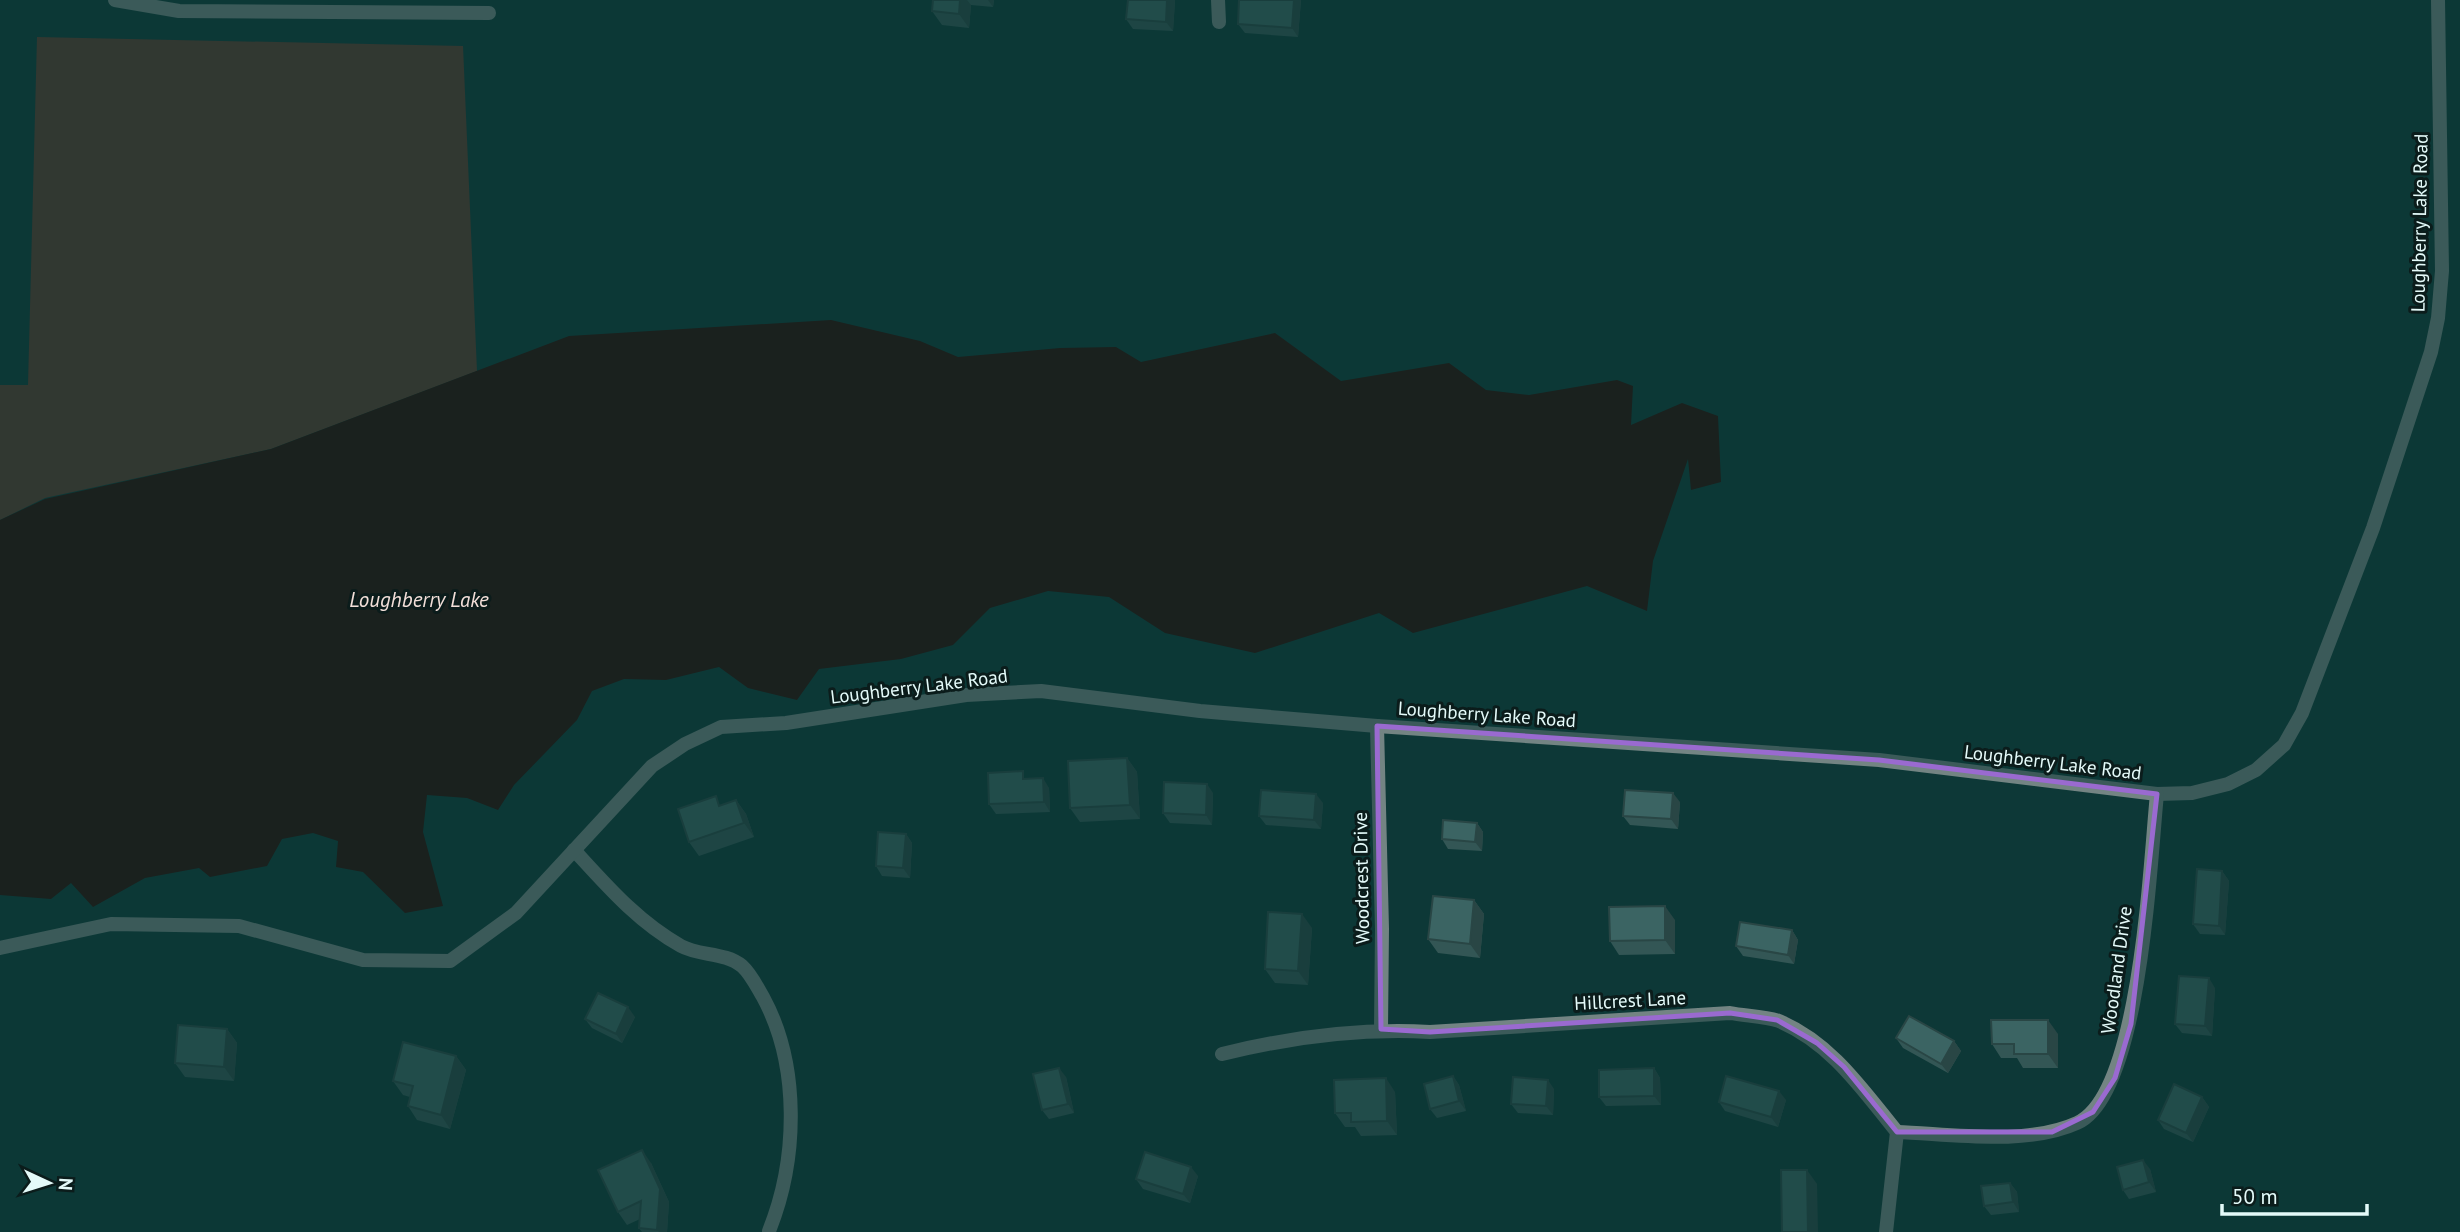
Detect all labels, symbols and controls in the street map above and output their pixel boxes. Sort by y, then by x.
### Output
street label: Loughberry Lake Road [2405,134,2433,312]
water label: Loughberry Lake [349,586,489,613]
street label: Loughberry Lake Road [829,663,1009,709]
street label: Loughberry Lake Road [1397,696,1577,732]
street label: Loughberry Lake Road [1963,739,2143,785]
street label: Woodcrest Drive [1348,812,1374,944]
street label: Woodland Drive [2095,905,2137,1035]
street label: Hillcrest Lane [1573,985,1687,1015]
north arrow [14,1148,84,1218]
scale bar [2222,1172,2367,1216]
text: N [54,1177,78,1191]
text: 50 m [2232,1183,2278,1210]

